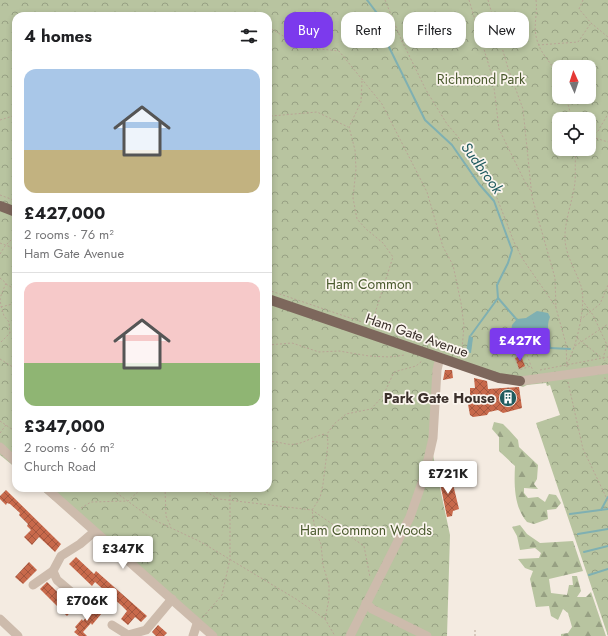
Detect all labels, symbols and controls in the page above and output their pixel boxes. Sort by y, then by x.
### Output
chip: Buy [284,12,333,48]
chip: Rent [341,12,395,48]
chip: Filters [403,12,466,48]
chip: New [474,12,529,48]
text: 4 homes [24,24,92,48]
icon: filters [238,25,260,47]
north arrow [552,60,596,104]
map controls [552,60,596,156]
park label: Richmond Park [437,69,526,89]
icon: home [106,95,178,167]
button: locate [552,112,596,156]
water label: Sudbrook [456,138,509,199]
text: £427,000 [24,201,105,225]
text: 2 rooms · 76 m² [24,225,114,244]
text: Ham Gate Avenue [24,244,124,263]
park label: Ham Common [326,274,412,294]
icon: home [106,308,178,380]
street label: Ham Gate Avenue [363,308,471,362]
pin: £427K [492,328,548,362]
text: £427K [499,331,541,350]
place label: Park Gate House [384,388,495,408]
building icon: Park Gate House [498,388,518,408]
text: £347,000 [24,414,105,438]
text: 2 rooms · 66 m² [24,438,114,457]
text: Church Road [24,457,96,476]
pin: £721K [420,461,476,495]
text: £721K [428,464,468,483]
park label: Ham Common Woods [300,520,432,540]
pin: £347K [95,536,151,570]
text: £347K [102,539,144,558]
pin: £706K [59,588,115,622]
text: £706K [66,591,108,610]

